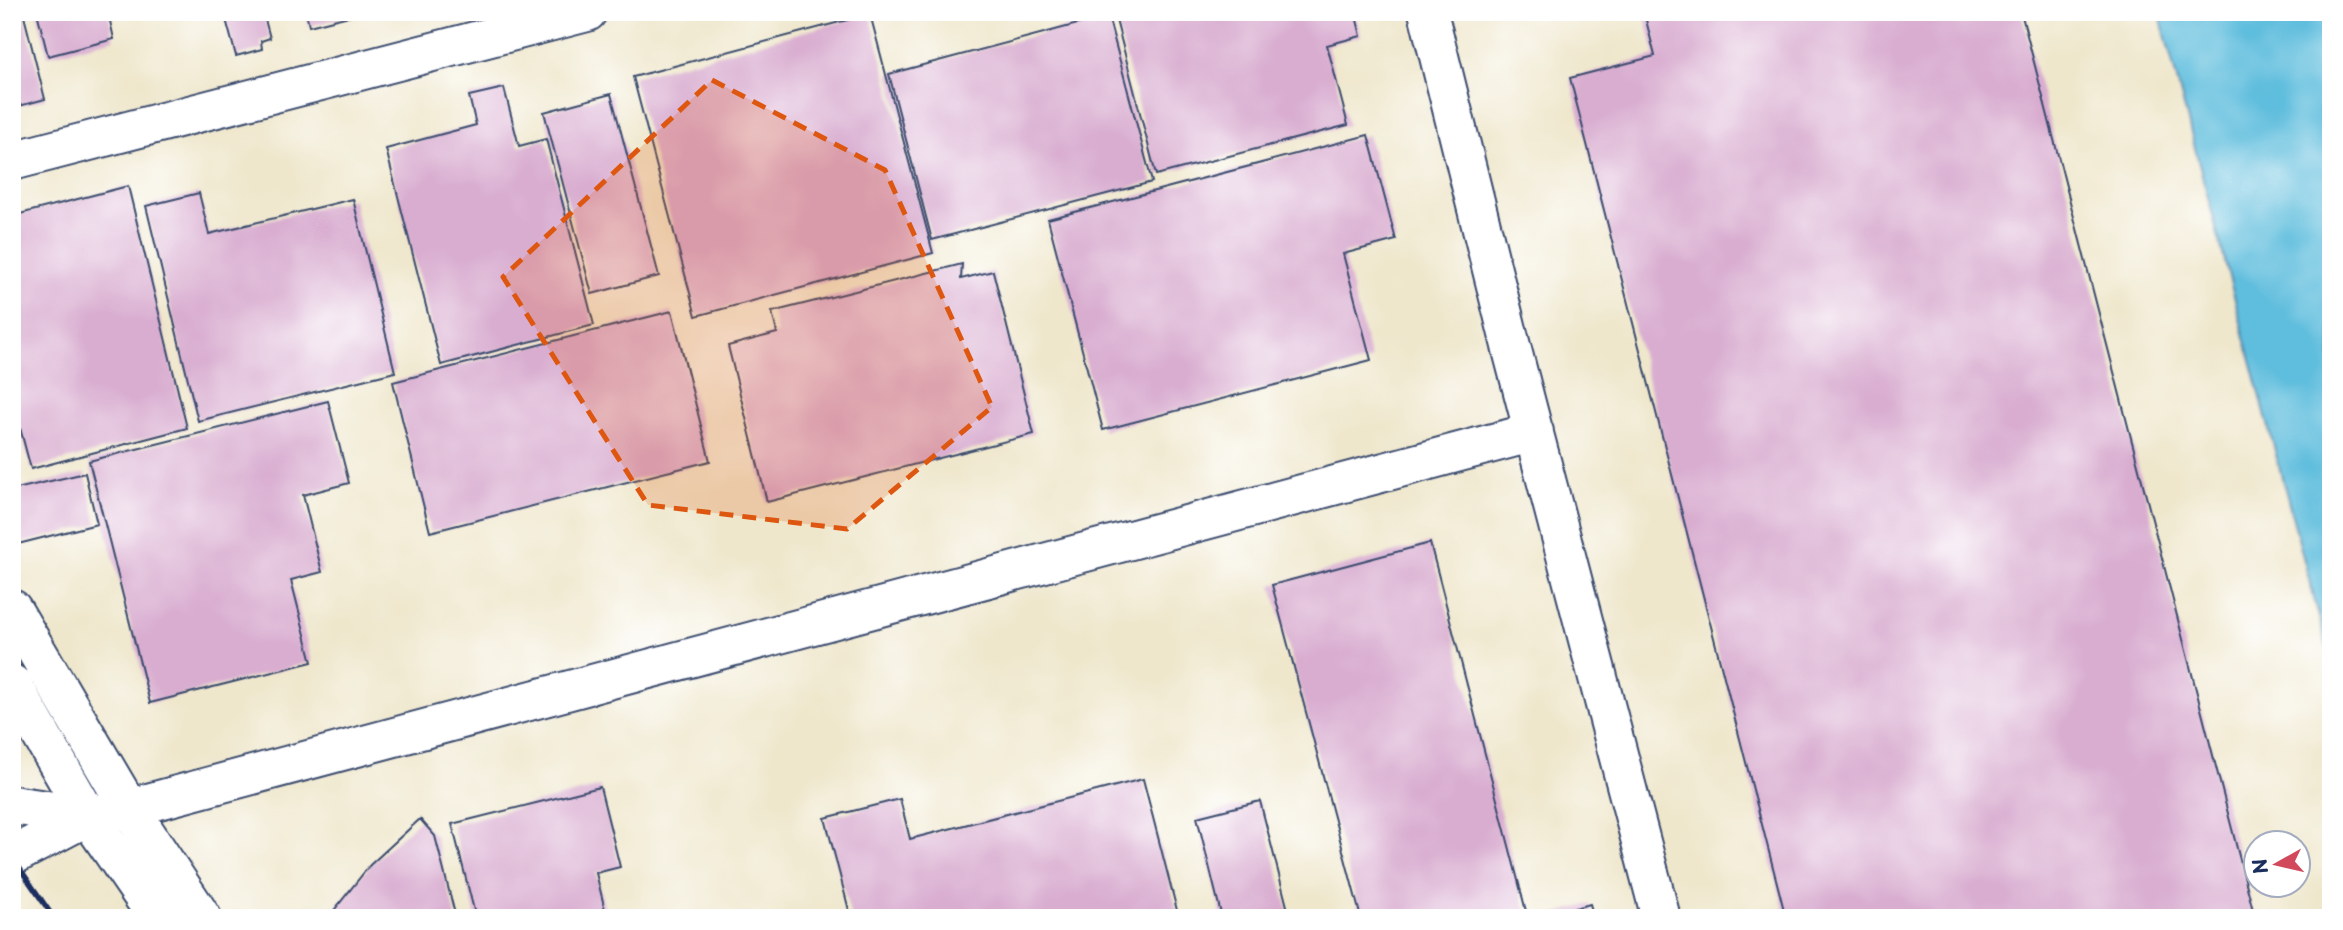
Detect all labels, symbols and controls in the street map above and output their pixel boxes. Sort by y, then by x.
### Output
north arrow [2242,828,2312,898]
text: N [2244,857,2274,876]

